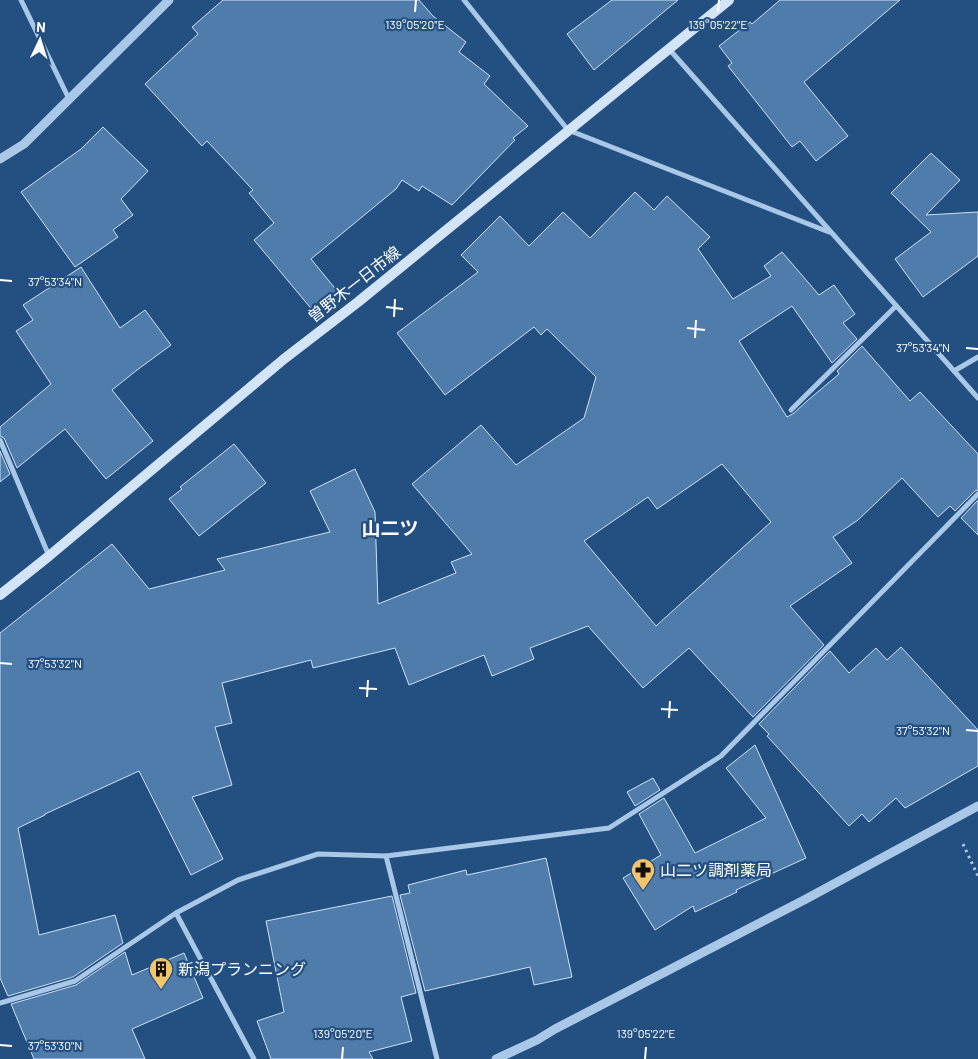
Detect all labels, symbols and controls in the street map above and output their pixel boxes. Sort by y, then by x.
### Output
north arrow [15,15,65,65]
text: 139°05'20"E [385,17,445,31]
text: 139°05'22"E [688,17,748,31]
text: N [36,18,46,35]
street label: 曽野木一日市線 [304,242,404,326]
text: 37°53'34"N [28,274,82,288]
text: 37°53'34"N [896,340,950,354]
district label: 山二ツ [361,516,419,539]
text: 37°53'32"N [28,656,82,670]
text: 37°53'32"N [896,723,950,737]
pharmacy icon: 山二ツ調剤薬局 [630,857,656,891]
place label: 山二ツ調剤薬局 [660,860,772,879]
building icon: 新潟プランニング [148,956,174,990]
place label: 新潟プランニング [178,959,306,978]
text: 139°05'20"E [313,1026,373,1040]
text: 139°05'22"E [616,1026,676,1040]
text: 37°53'30"N [28,1038,82,1052]

